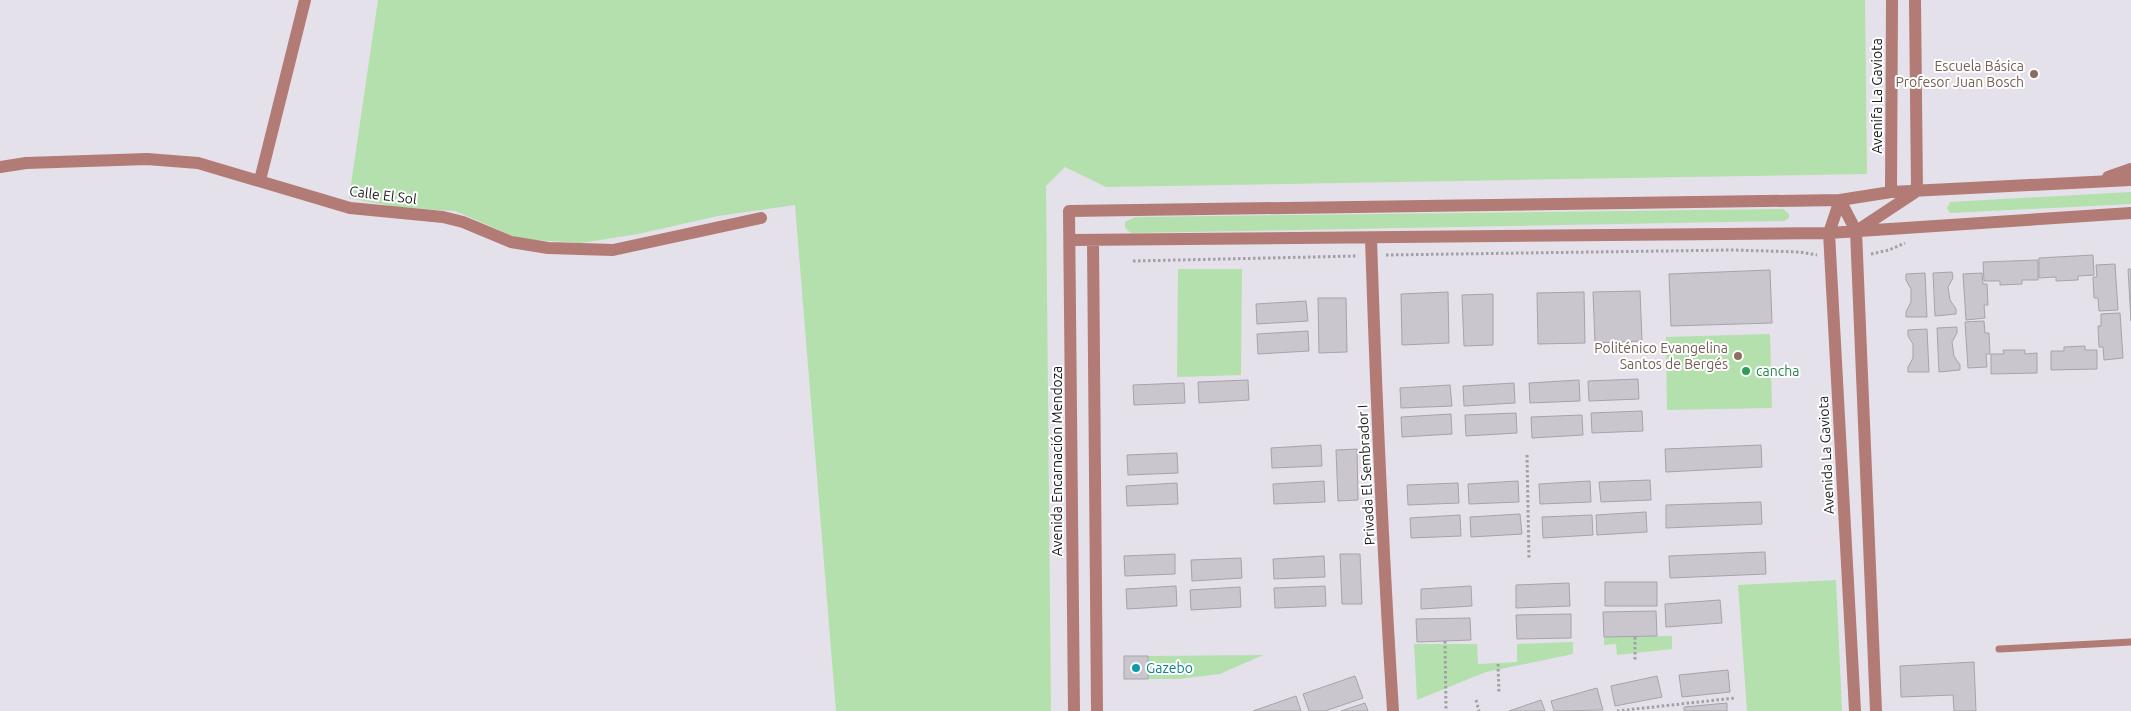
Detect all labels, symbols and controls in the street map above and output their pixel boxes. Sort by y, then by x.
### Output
street label: Avenifa La Gaviota [1869,38,1885,154]
place label: Escuela Básica Profesor Juan Bosch [1895,58,2024,90]
marker: Escuela Básica Profesor Juan Bosch [2028,68,2040,80]
street label: Calle El Sol [348,183,418,207]
place label: Politénico Evangelina Santos de Bergés [1594,340,1728,372]
marker: Politénico Evangelina Santos de Bergés [1732,350,1744,362]
place label: cancha [1756,363,1799,379]
marker: cancha [1740,365,1752,377]
street label: Avenida Encarnación Mendoza [1049,366,1065,556]
street label: Avenida La Gaviota [1815,395,1837,515]
street label: Privada El Sembrador I [1354,404,1378,546]
place label: Gazebo [1146,660,1193,676]
marker: Gazebo [1130,662,1142,674]

